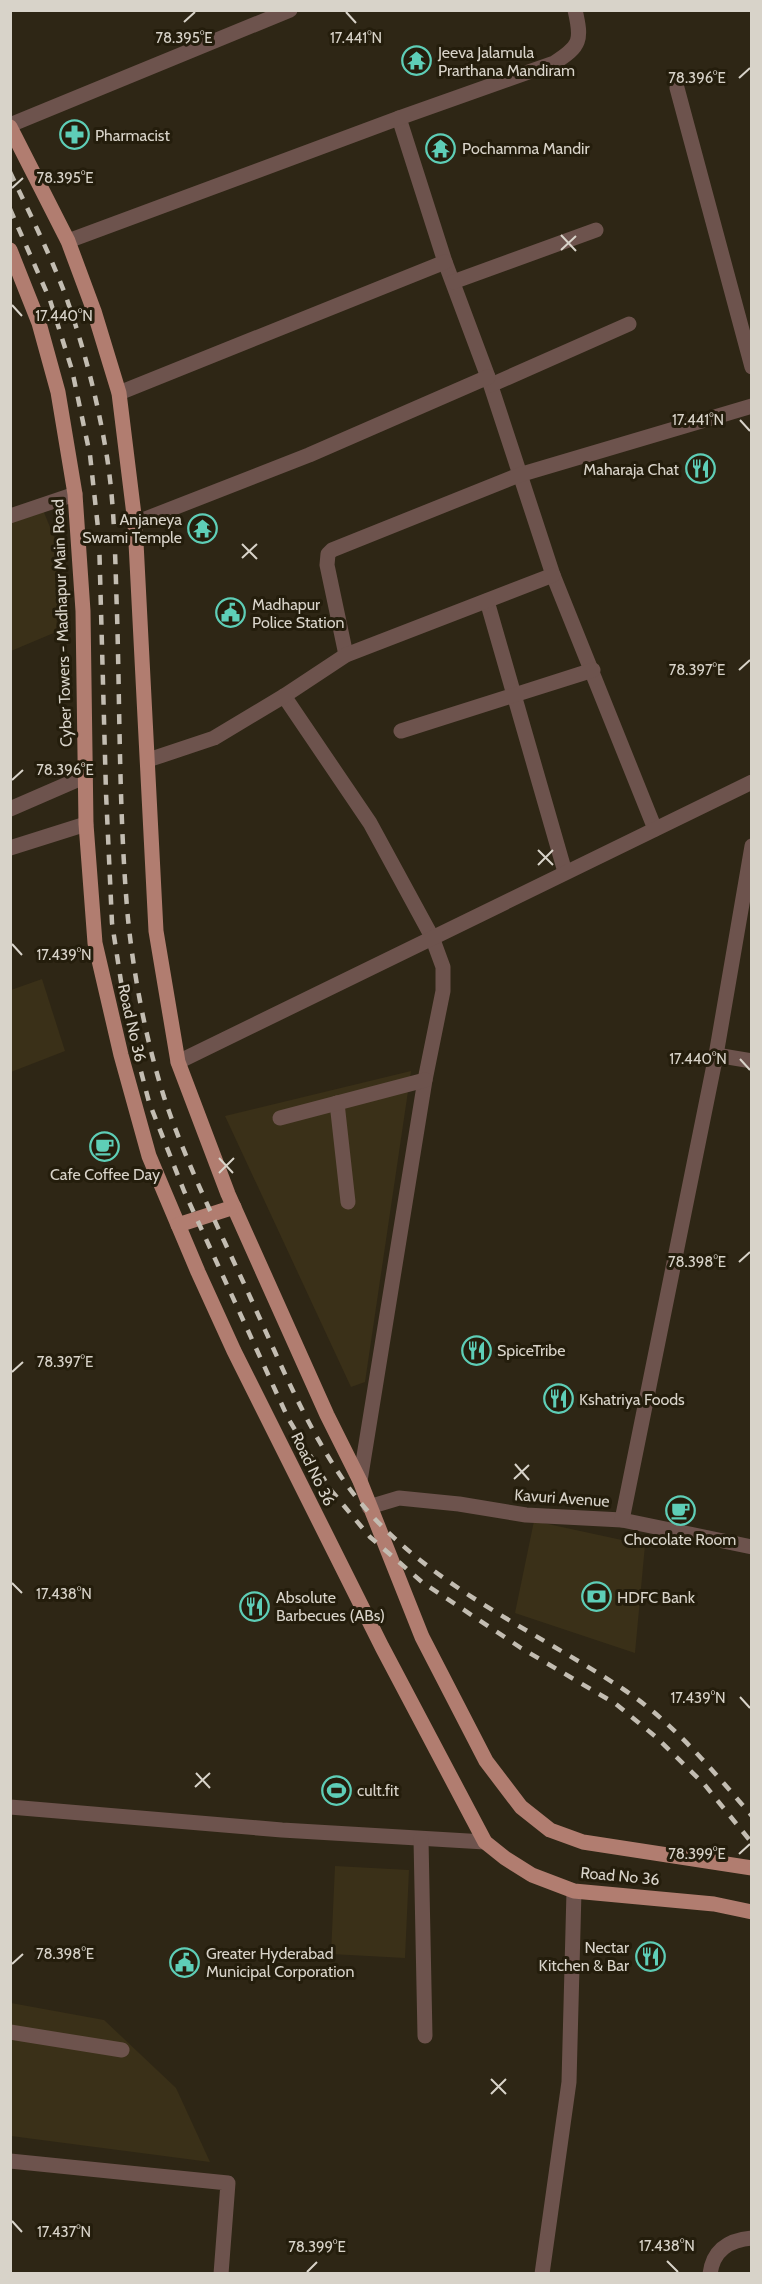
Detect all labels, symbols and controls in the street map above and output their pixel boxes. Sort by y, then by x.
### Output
text: 78.395°E [155,29,213,47]
text: 17.441°N [330,29,382,47]
place label: Jeeva Jalamula Prarthana Mandiram [437,43,575,80]
temple icon: Jeeva Jalamula Prarthana Mandiram [401,45,433,77]
text: 78.396°E [668,69,726,87]
pharmacy icon: Pharmacist [58,119,90,151]
place label: Pharmacist [95,126,170,145]
temple icon: Pochamma Mandir [425,132,457,164]
place label: Pochamma Mandir [462,139,590,158]
text: 78.395°E [36,169,94,187]
text: 17.440°N [35,307,93,325]
text: 17.441°N [672,411,724,429]
restaurant icon: Maharaja Chat [684,453,716,485]
place label: Maharaja Chat [583,460,680,479]
street label: Cyber Towers - Madhapur Main Road [48,499,76,747]
place label: Anjaneya Swami Temple [82,510,182,547]
temple icon: Anjaneya Swami Temple [187,512,219,544]
place label: Madhapur Police Station [252,595,344,632]
public building icon: Madhapur Police Station [215,597,247,629]
text: 78.397°E [669,661,725,679]
text: 78.396°E [36,761,94,779]
text: 17.439°N [36,946,92,964]
street label: Road No 36 [114,982,150,1064]
text: 17.440°N [669,1050,727,1068]
cafe icon: Cafe Coffee Day [89,1130,121,1162]
place label: Cafe Coffee Day [50,1165,160,1184]
text: 78.398°E [668,1253,726,1271]
restaurant icon: SpiceTribe [460,1334,492,1366]
place label: SpiceTribe [497,1341,565,1360]
text: 78.397°E [37,1353,93,1371]
restaurant icon: Kshatriya Foods [542,1383,574,1415]
place label: Kshatriya Foods [579,1390,685,1409]
street label: Road No 36 [287,1429,339,1509]
street label: Kavuri Avenue [514,1485,610,1511]
cafe icon: Chocolate Room [664,1495,696,1527]
place label: Chocolate Room [624,1530,736,1549]
bank icon: HDFC Bank [580,1581,612,1613]
text: 17.438°N [36,1585,92,1603]
place label: Absolute Barbecues (ABs) [276,1588,385,1625]
place label: HDFC Bank [617,1588,696,1607]
restaurant icon: Absolute Barbecues (ABs) [239,1590,271,1622]
text: 17.439°N [670,1689,726,1707]
sports icon: cult.fit [320,1774,352,1806]
place label: cult.fit [357,1781,400,1800]
text: 78.399°E [668,1845,726,1863]
street label: Road No 36 [580,1863,660,1889]
place label: Nectar Kitchen & Bar [539,1938,630,1975]
restaurant icon: Nectar Kitchen & Bar [634,1940,666,1972]
place label: Greater Hyderabad Municipal Corporation [206,1944,354,1981]
text: 78.398°E [36,1945,94,1963]
public building icon: Greater Hyderabad Municipal Corporation [169,1946,201,1978]
text: 17.437°N [37,2223,91,2241]
text: 17.438°N [639,2237,695,2255]
text: 78.399°E [288,2238,346,2256]

